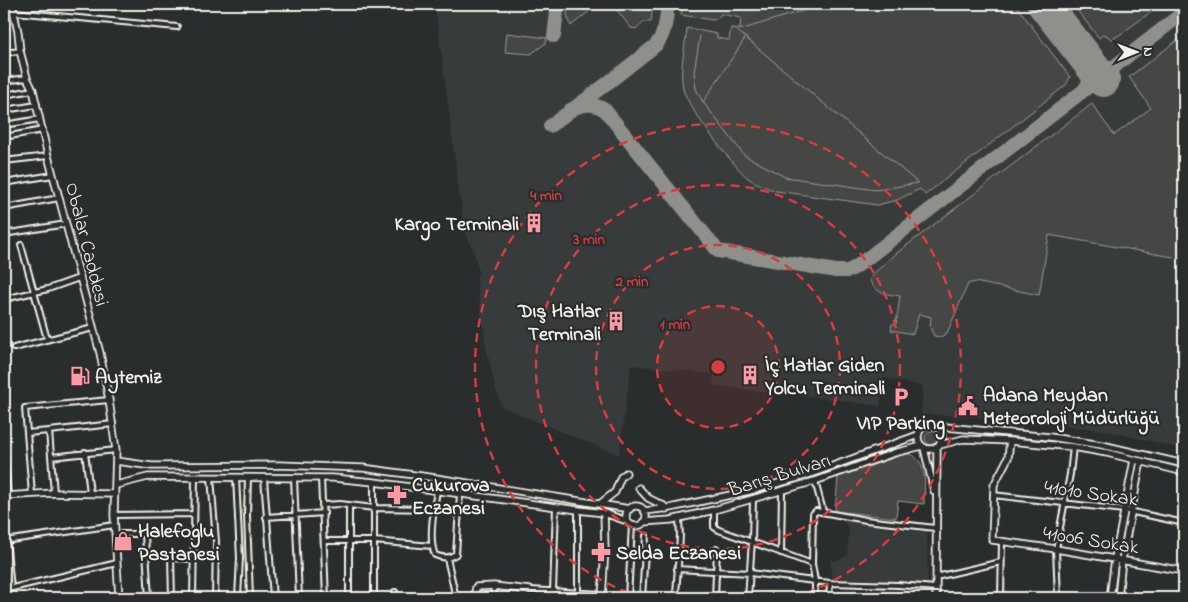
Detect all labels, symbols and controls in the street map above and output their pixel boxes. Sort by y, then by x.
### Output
north arrow [1110,28,1160,78]
text: N [1137,47,1158,57]
street label: Obalar Caddesi [56,180,115,310]
text: 4 min [529,185,562,207]
place label: Kargo Terminali [395,211,519,241]
building icon: Kargo Terminali [523,212,545,234]
text: 3 min [572,229,605,251]
text: 2 min [615,271,649,293]
place label: Dış Hatlar Terminali [517,298,602,350]
building icon: Dış Hatlar Terminali [605,310,627,332]
text: 1 min [660,314,691,336]
place label: İç Hatlar Giden Yolcu Terminali [764,352,886,404]
centre of rings [709,358,727,376]
place label: Aytemiz [95,364,162,394]
building icon: İç Hatlar Giden Yolcu Terminali [739,364,761,386]
fuel station icon: Aytemiz [69,365,91,387]
place label: Adana Meydan Meteoroloji Müdürlüğü [983,382,1160,435]
parking icon: VIP Parking [890,386,912,408]
public building icon: Adana Meydan Meteoroloji Müdürlüğü [957,395,979,417]
place label: VIP Parking [856,410,945,440]
street label: Barış Bulvarı [724,447,835,506]
place label: Cukurova Eczanesi [412,472,490,524]
street label: 41010 Sokak [1042,474,1140,515]
pharmacy icon: Cukurova Eczanesi [386,484,408,506]
place label: Halefoglu Pastanesi [138,518,220,570]
street label: 41006 Sokak [1041,520,1141,563]
shop icon: Halefoglu Pastanesi [112,530,134,552]
place label: Selda Eczanesi [616,540,741,569]
pharmacy icon: Selda Eczanesi [590,541,612,563]

